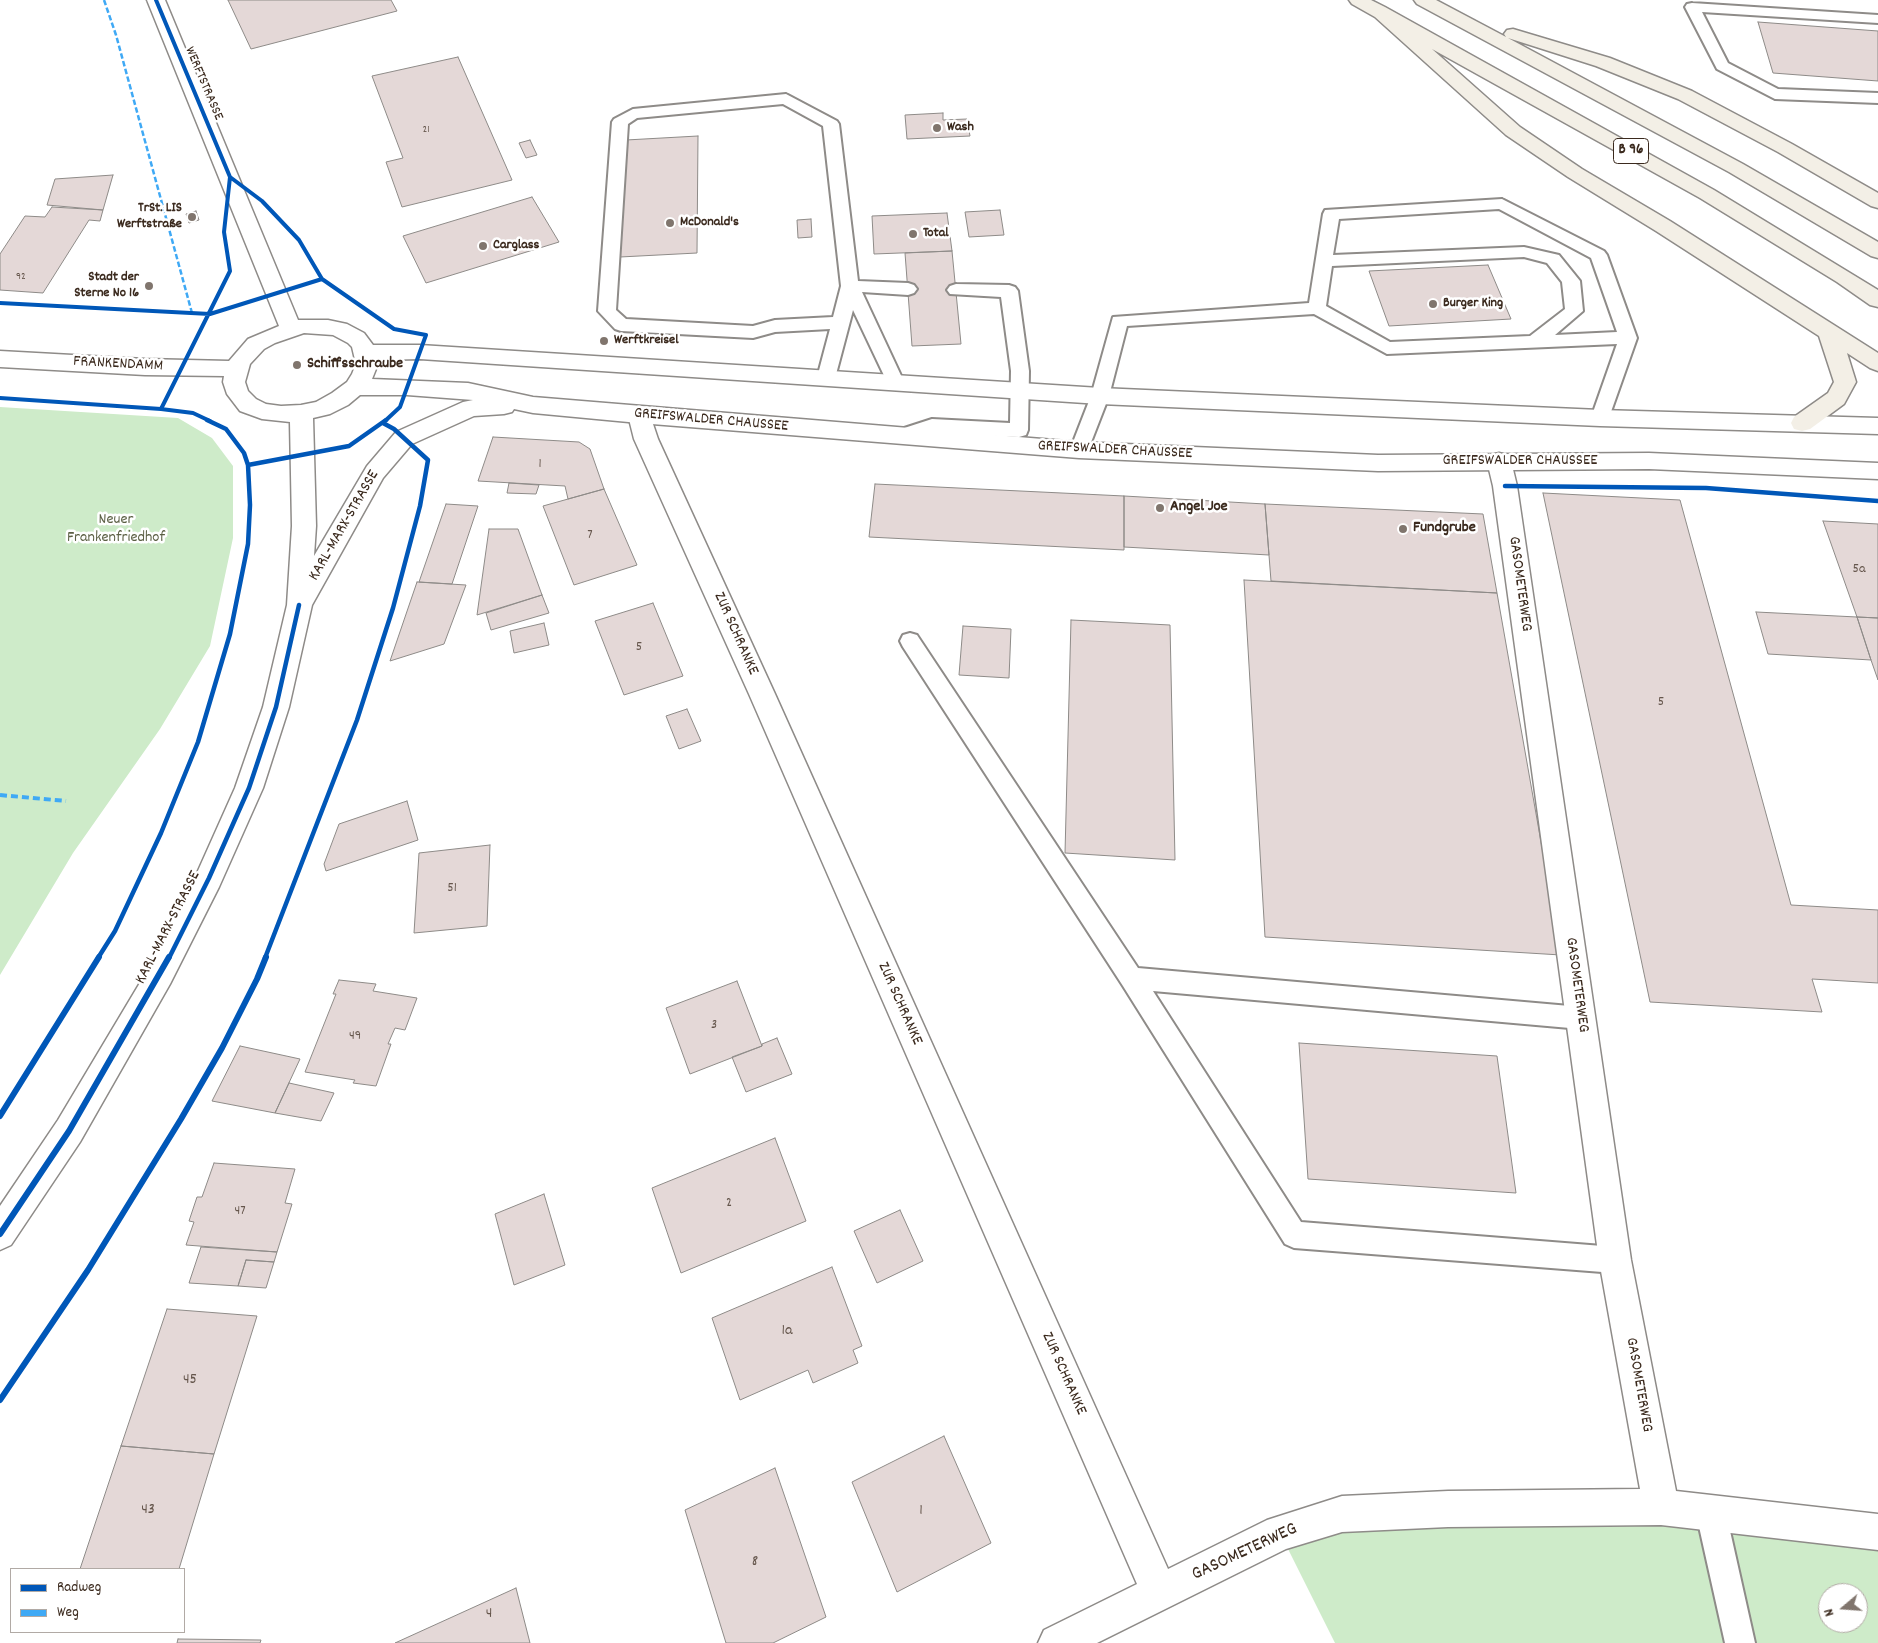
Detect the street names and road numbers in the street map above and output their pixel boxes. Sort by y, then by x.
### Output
street label: WERFTSTRASSE [180,45,226,123]
road number: B 96 [1614,138,1648,164]
street label: FRANKENDAMM [73,353,163,377]
street label: GREIFSWALDER CHAUSSEE [633,405,789,437]
street label: GREIFSWALDER CHAUSSEE [1037,437,1193,465]
street label: GREIFSWALDER CHAUSSEE [1443,452,1597,472]
street label: KARL-MARX-STRASSE [306,467,384,585]
street label: GASOMETERWEG [1503,535,1535,633]
street label: ZUR SCHRANKE [708,590,762,678]
street label: KARL-MARX-STRASSE [132,868,206,988]
street label: GASOMETERWEG [1560,936,1592,1034]
street label: ZUR SCHRANKE [872,960,926,1048]
street label: ZUR SCHRANKE [1036,1330,1090,1418]
street label: GASOMETERWEG [1620,1336,1656,1434]
street label: GASOMETERWEG [1189,1519,1301,1587]

